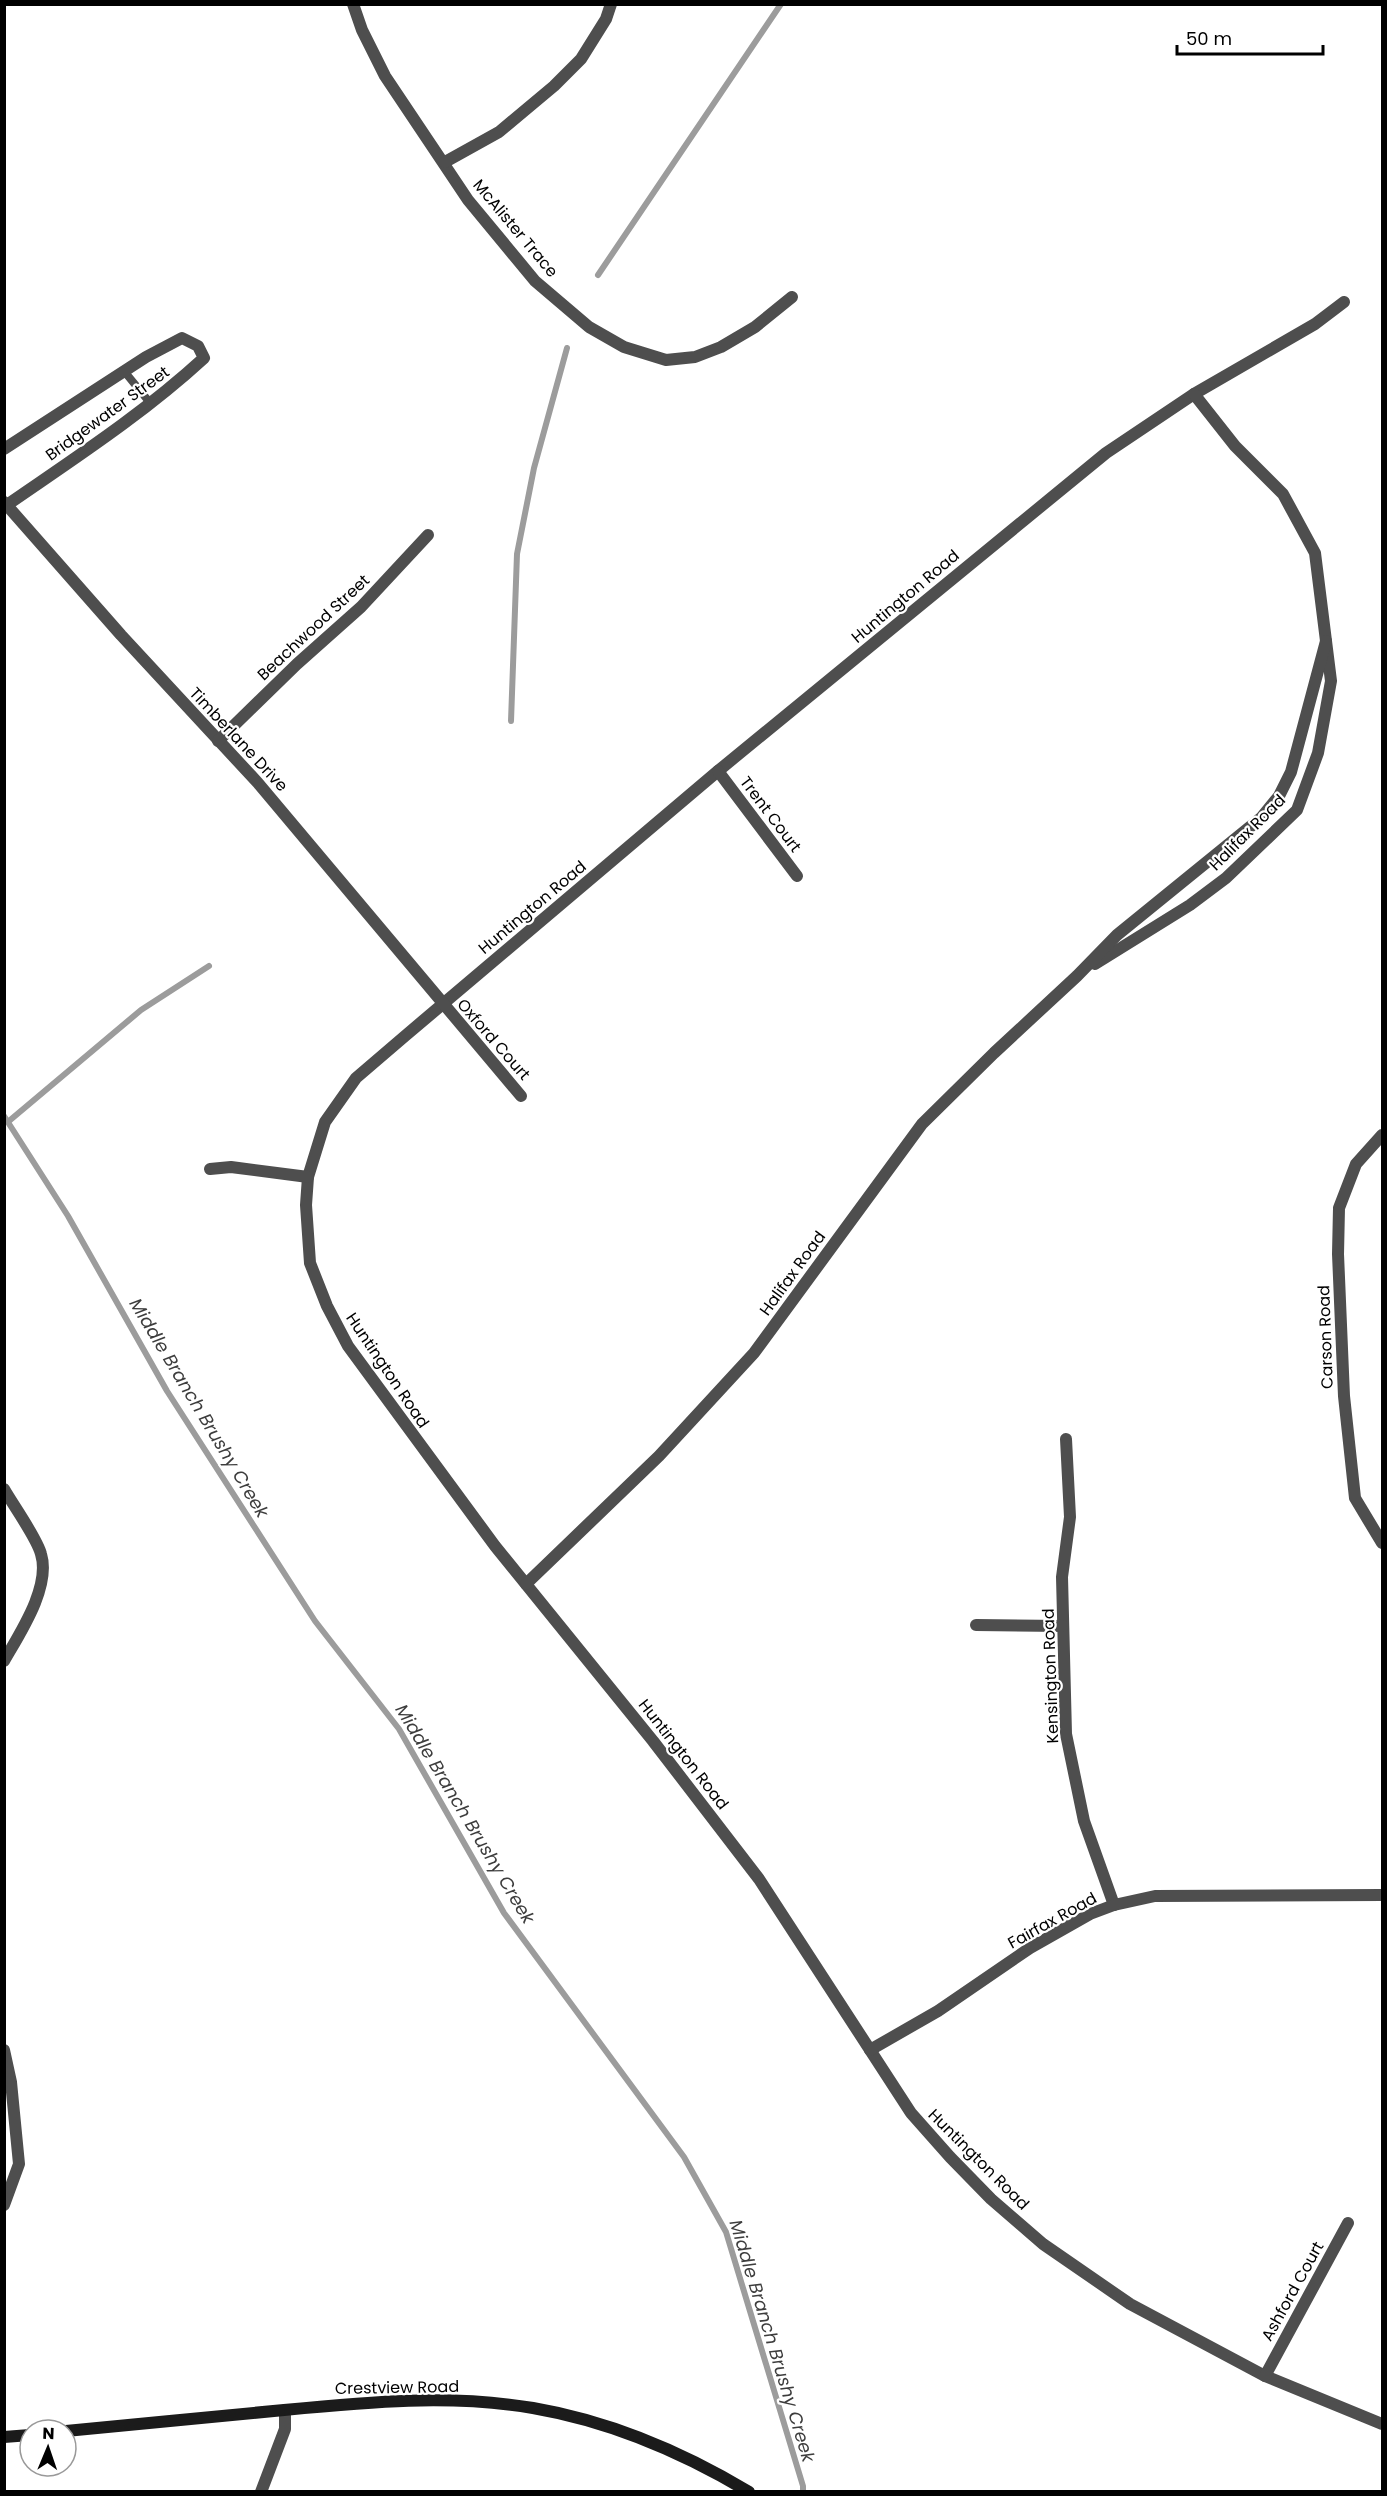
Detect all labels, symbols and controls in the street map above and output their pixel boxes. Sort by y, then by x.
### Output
scale bar [1177,18,1322,56]
text: 50 m [1186,26,1232,51]
street label: McAlister Trace [468,174,564,282]
street label: Bridgewater Street [41,360,174,466]
street label: Huntington Road [846,544,964,648]
street label: Beachwood Street [252,569,375,686]
street label: Timberlane Drive [184,682,293,797]
street label: Trent Court [734,772,807,857]
street label: Halifax Road [1204,789,1291,876]
street label: Huntington Road [473,855,591,959]
street label: Oxford Court [452,994,536,1085]
street label: Halifax Road [754,1226,831,1320]
street label: Carson Road [1312,1285,1339,1389]
water label: Middle Branch Brushy Creek [124,1293,276,1523]
street label: Huntington Road [340,1308,435,1432]
street label: Kensington Road [1037,1608,1064,1744]
street label: Huntington Road [633,1694,734,1814]
water label: Middle Branch Brushy Creek [390,1699,542,1929]
street label: Fairfax Road [1004,1887,1101,1954]
street label: Huntington Road [923,2104,1034,2215]
water label: Middle Branch Brushy Creek [724,2217,822,2466]
street label: Ashford Court [1256,2237,1329,2345]
street label: Crestview Road [335,2375,459,2400]
north arrow [18,2418,78,2478]
text: N [42,2422,55,2445]

